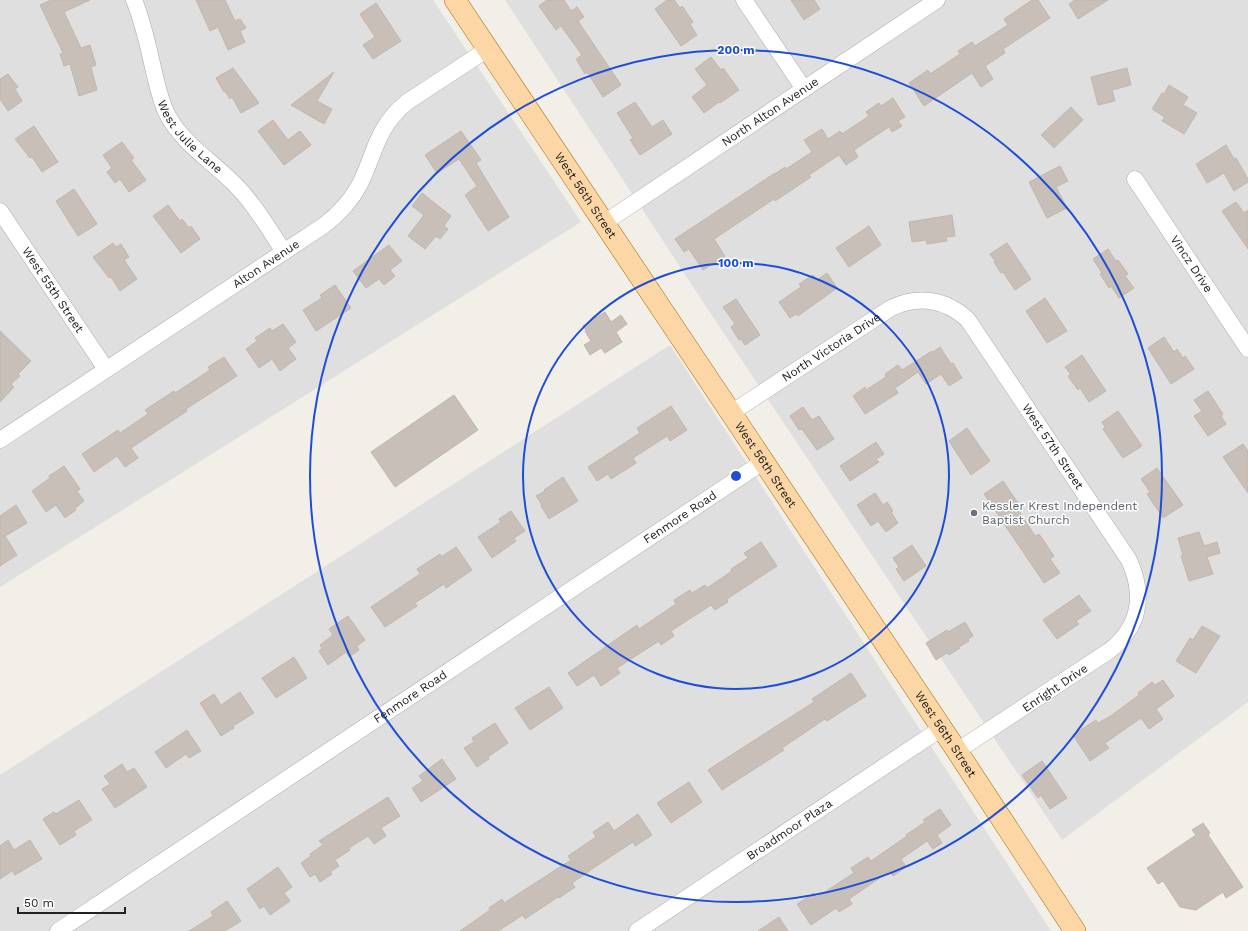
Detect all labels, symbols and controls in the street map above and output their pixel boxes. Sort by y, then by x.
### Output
text: 200 m [717,43,755,57]
street label: North Alton Avenue [719,74,821,149]
street label: West Julie Lane [155,98,225,176]
street label: West 56th Street [552,150,619,241]
street label: Vincz Drive [1167,233,1215,295]
street label: Alton Avenue [230,237,302,291]
street label: West 55th Street [19,244,87,335]
text: 100 m [718,256,754,270]
street label: North Victoria Drive [779,310,883,385]
street label: West 57th Street [1019,401,1087,492]
street label: West 56th Street [732,419,799,510]
centre of rings [729,469,743,483]
street label: Fenmore Road [641,488,719,547]
place label: Kessler Krest Independent Baptist Church [982,499,1137,527]
marker: Kessler Krest Independent Baptist Church [969,508,979,518]
street label: Enright Drive [1020,661,1090,715]
street label: Fenmore Road [371,667,449,726]
street label: West 56th Street [912,688,979,780]
street label: Broadmoor Plaza [744,796,835,863]
scale bar [18,889,125,915]
text: 50 m [24,896,54,910]

